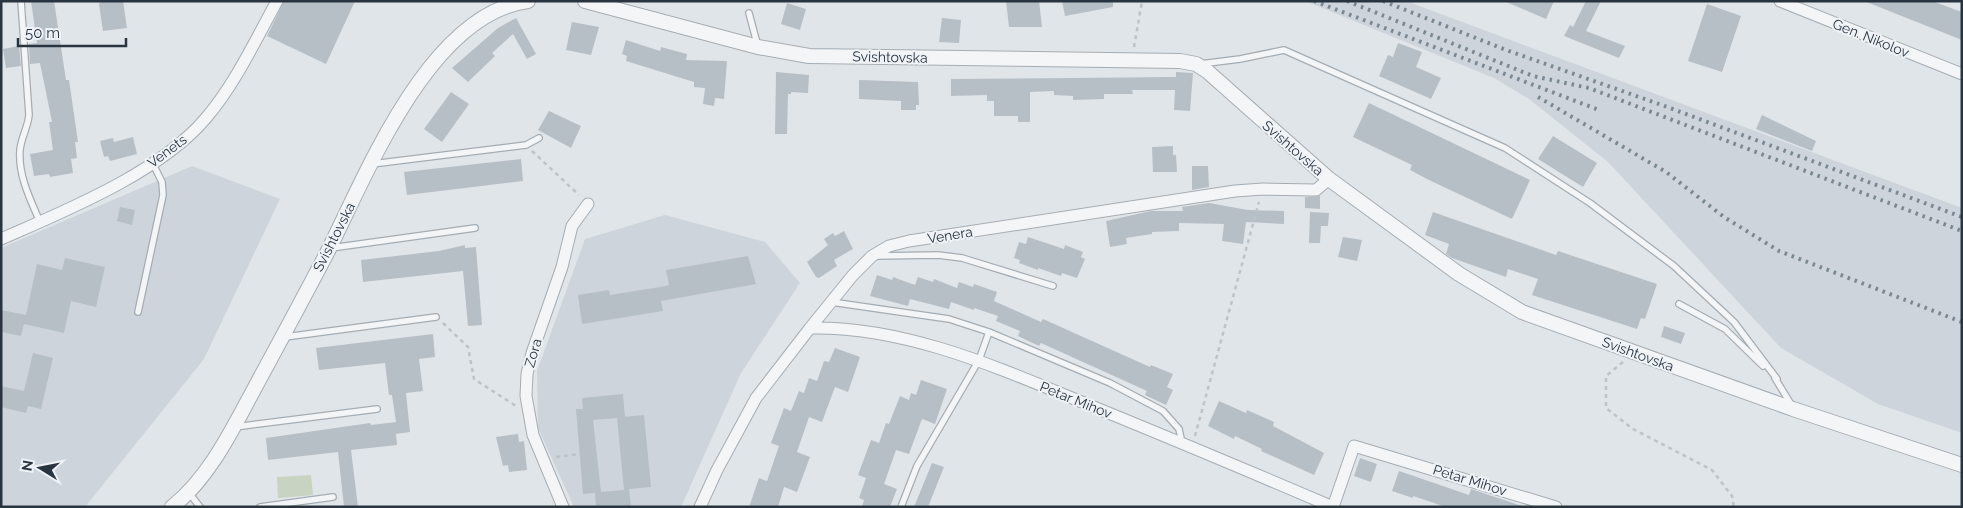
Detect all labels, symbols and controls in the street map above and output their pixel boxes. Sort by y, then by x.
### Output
scale bar [18,15,125,47]
street label: Gen. Nikolov [1830,15,1912,61]
text: 50 m [25,24,60,42]
street label: Svishtovska [852,48,928,66]
street label: Svishtovska [1259,117,1327,179]
street label: Venets [144,131,190,171]
street label: Svishtovska [310,200,358,274]
street label: Venera [926,224,974,246]
street label: Svishtovska [1600,334,1676,374]
street label: Zora [521,337,545,369]
street label: Petar Mihov [1038,378,1115,422]
north arrow [15,443,65,493]
text: N [18,459,36,472]
street label: Petar Mihov [1431,461,1509,499]

